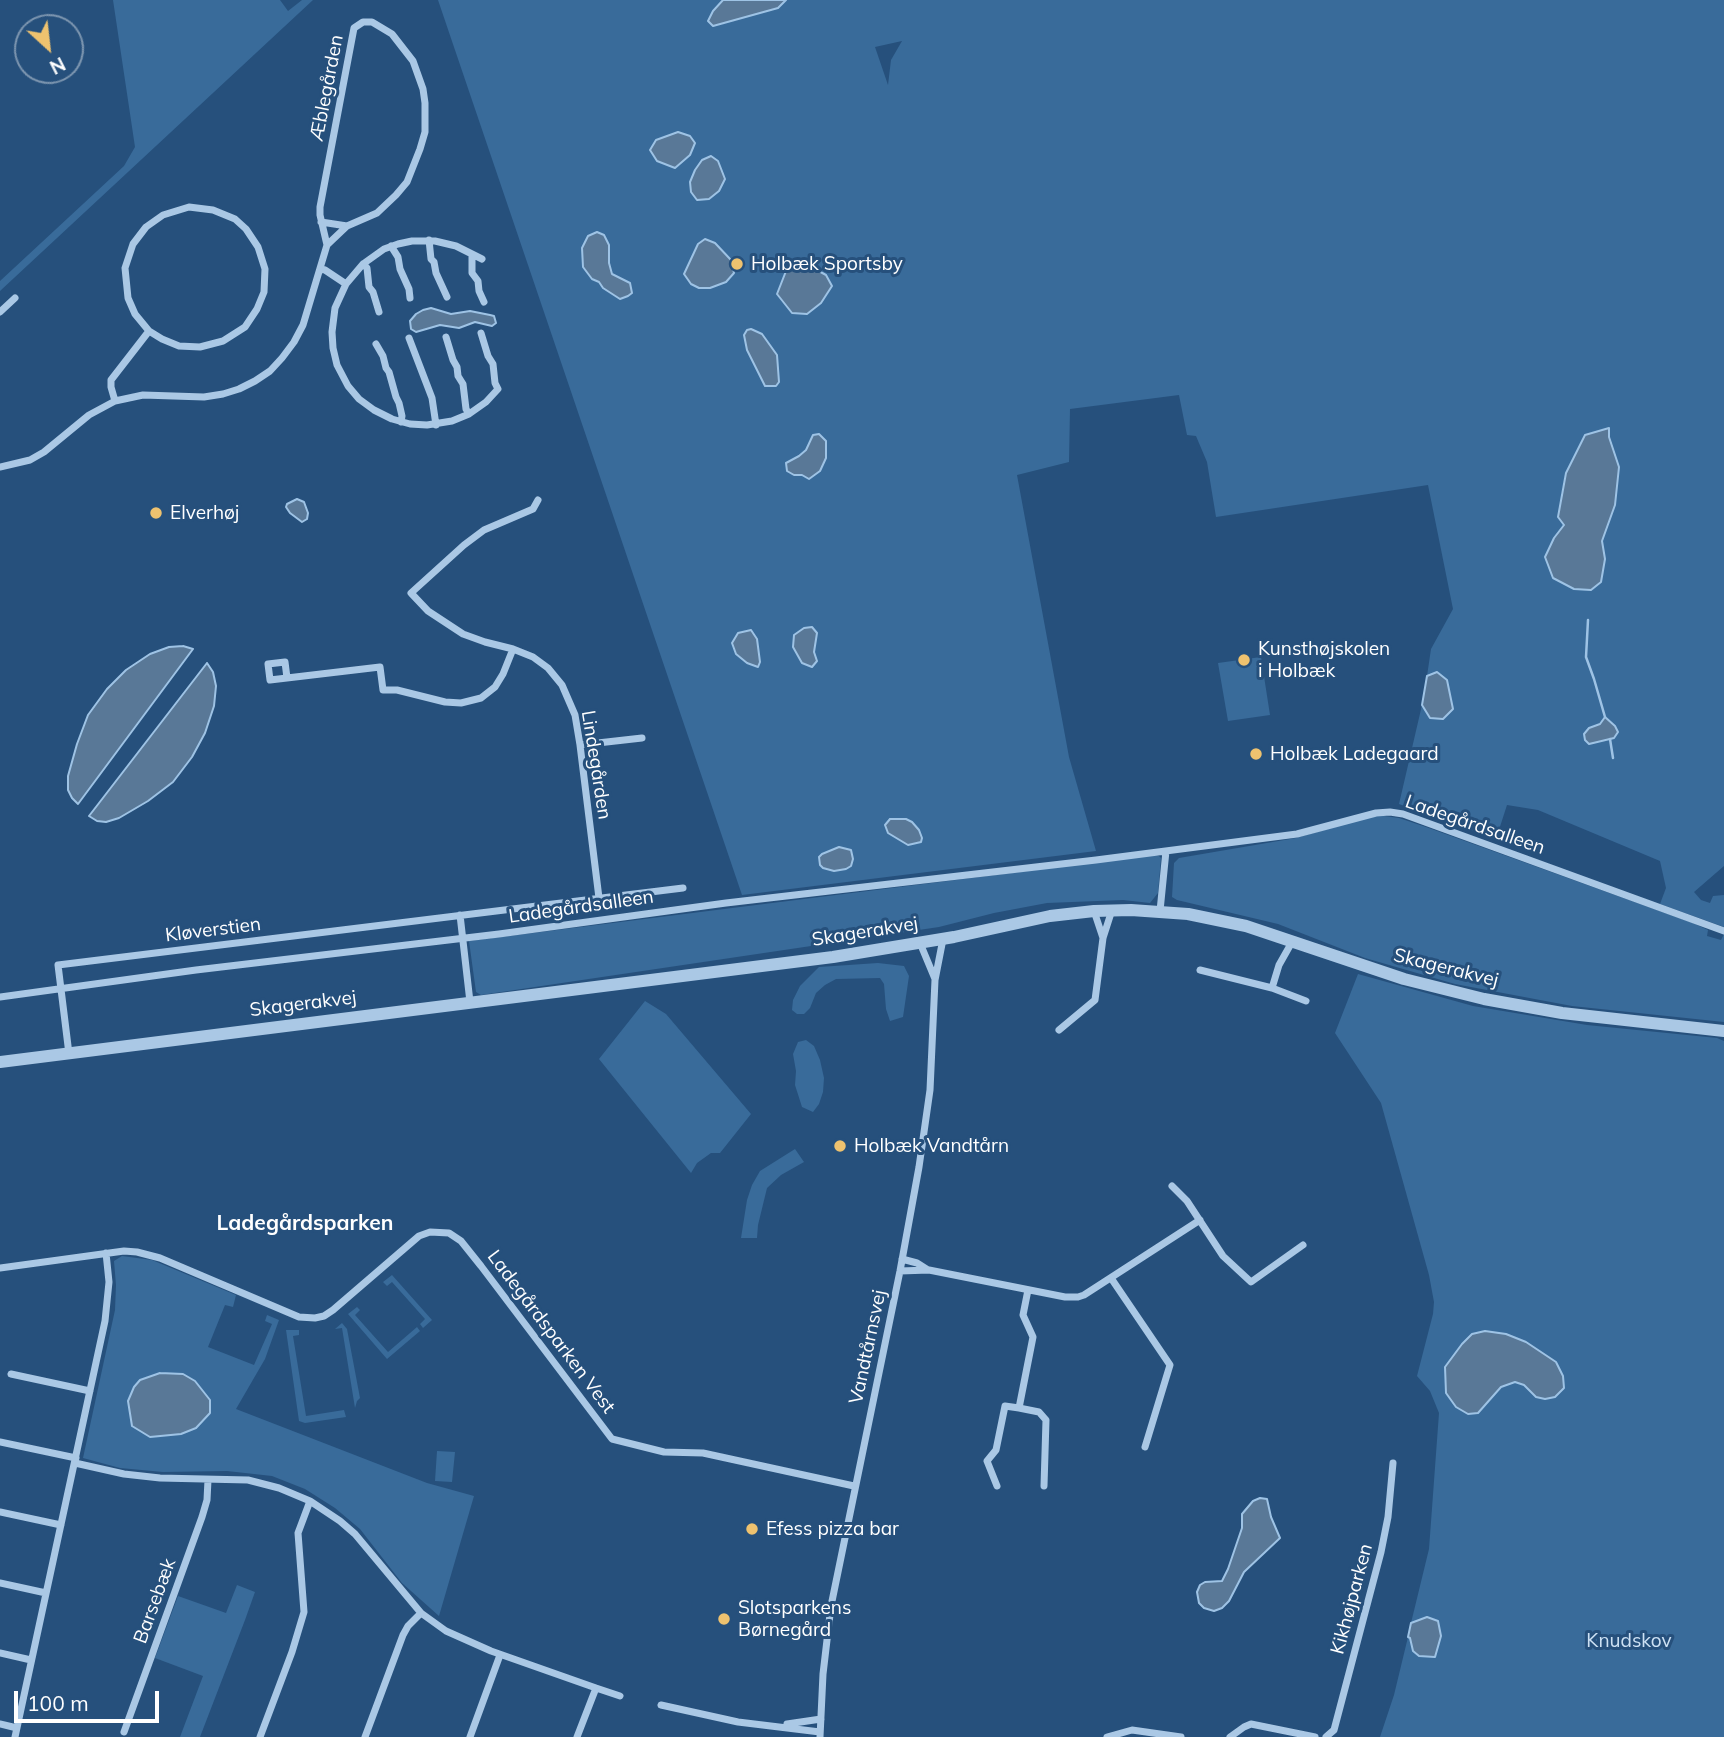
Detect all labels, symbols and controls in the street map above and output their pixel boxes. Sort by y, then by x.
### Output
north arrow [14,14,84,84]
street label: Æblegården [306,33,348,143]
text: N [46,52,69,80]
place label: Holbæk Sportsby [751,253,903,275]
marker: Holbæk Sportsby [729,256,745,272]
place label: Elverhøj [170,502,239,524]
marker: Elverhøj [148,505,164,521]
place label: Kunsthøjskolen i Holbæk [1258,638,1390,682]
marker: Kunsthøjskolen i Holbæk [1236,652,1252,668]
street label: Lindegården [576,709,616,821]
place label: Holbæk Ladegaard [1270,743,1439,765]
marker: Holbæk Ladegaard [1248,746,1264,762]
street label: Ladegårdsalleen [1402,790,1548,860]
street label: Ladegårdsalleen [507,886,655,928]
street label: Skagerakvej [810,912,920,952]
street label: Kløverstien [164,913,262,947]
street label: Skagerakvej [1391,944,1501,992]
street label: Skagerakvej [248,986,358,1022]
place label: Holbæk Vandtårn [854,1135,1009,1157]
marker: Holbæk Vandtårn [832,1138,848,1154]
district label: Ladegårdsparken [217,1211,393,1237]
street label: Ladegårdsparken Vest [482,1246,620,1418]
street label: Vandtårnsvej [845,1288,891,1406]
place label: Efess pizza bar [766,1518,899,1540]
marker: Efess pizza bar [744,1521,760,1537]
street label: Kikhøjparken [1326,1541,1378,1657]
street label: Barsebæk [129,1555,181,1647]
place label: Slotsparkens Børnegård [738,1597,851,1641]
marker: Slotsparkens Børnegård [716,1611,732,1627]
park label: Knudskov [1586,1630,1672,1652]
scale bar [18,1678,163,1722]
text: 100 m [27,1690,89,1716]

